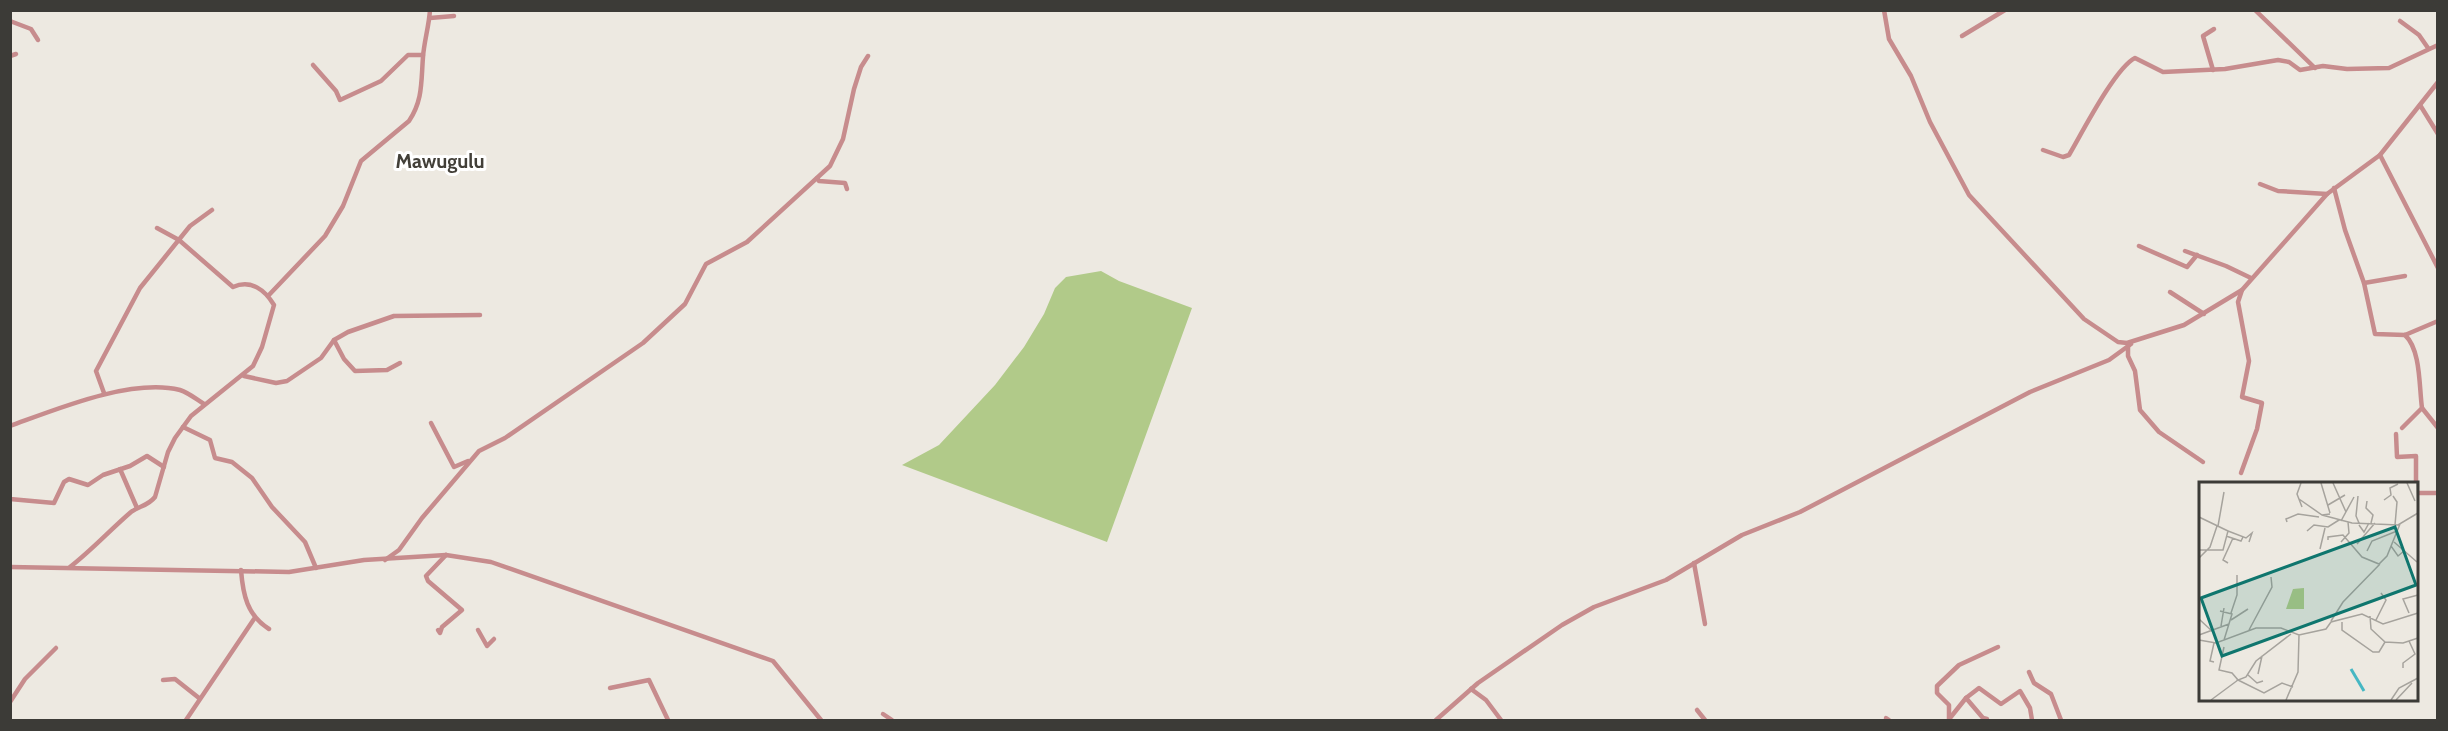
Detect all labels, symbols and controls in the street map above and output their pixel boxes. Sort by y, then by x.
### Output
district label: Mawugulu [395,149,485,173]
inset map [2199,482,2418,701]

